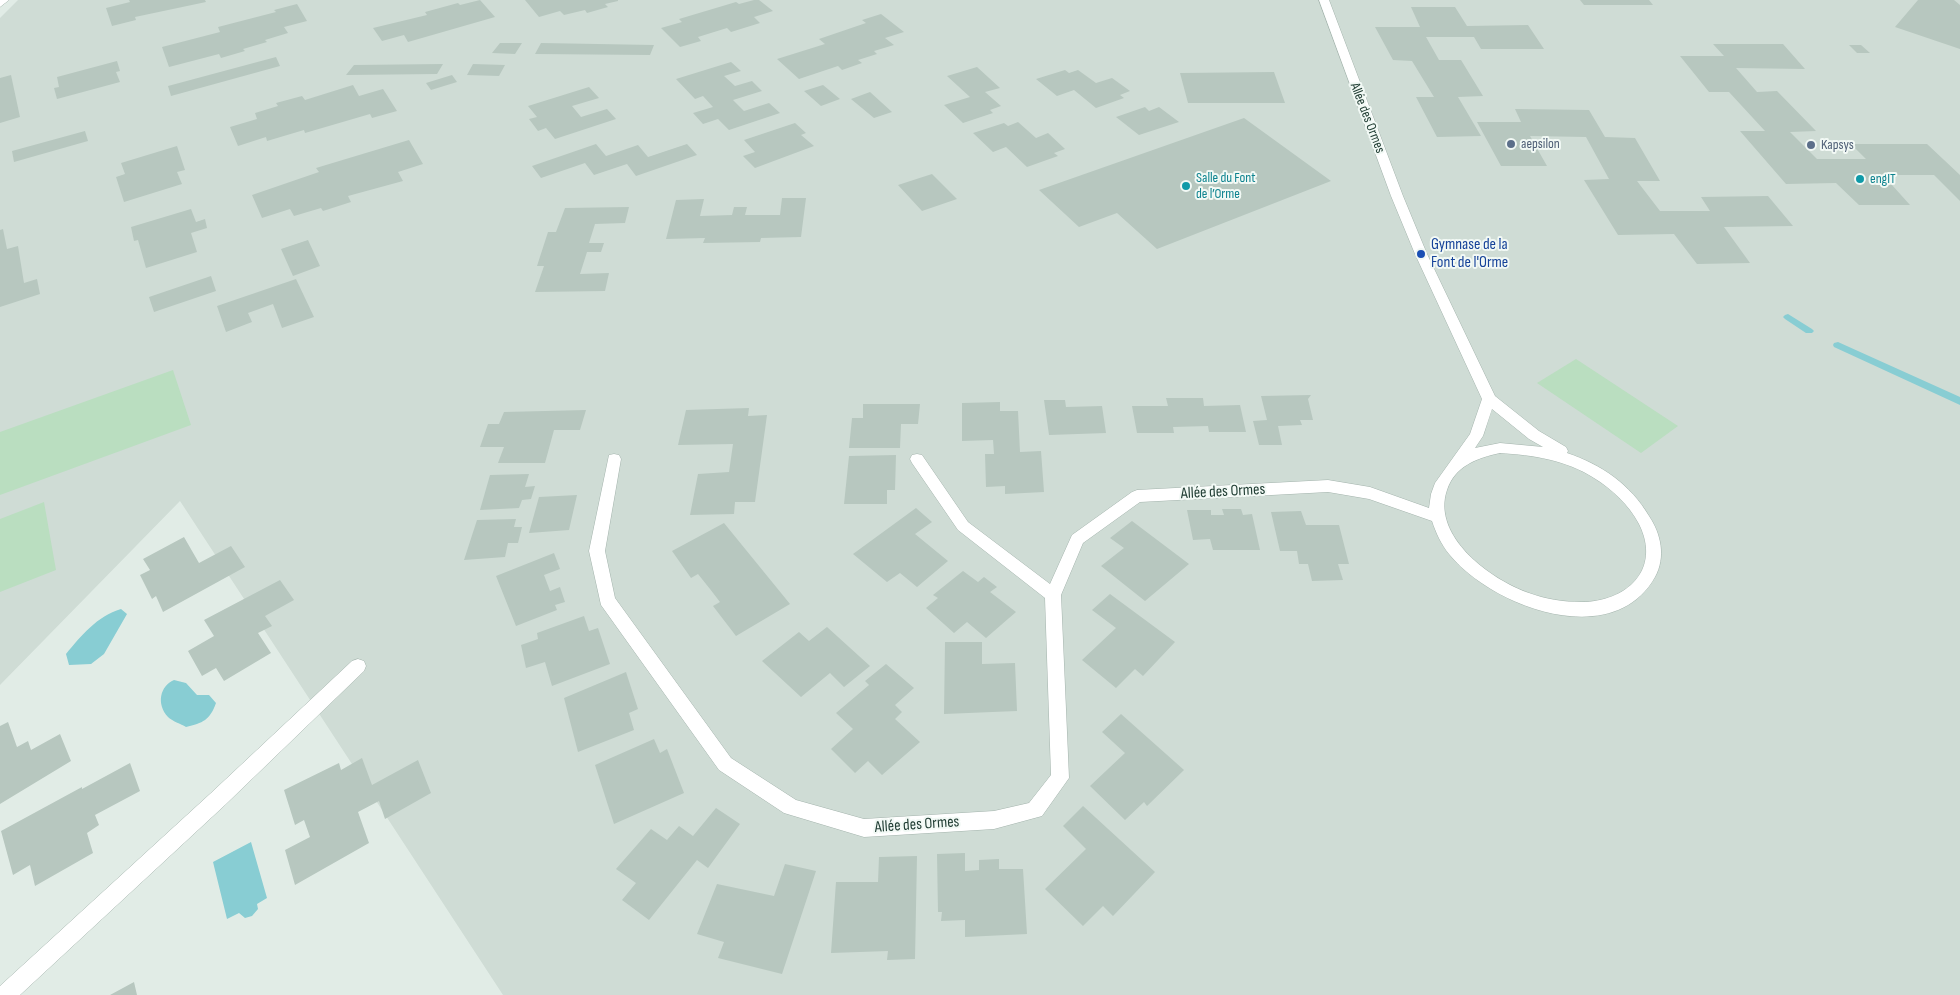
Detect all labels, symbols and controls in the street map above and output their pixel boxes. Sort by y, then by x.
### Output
street label: Allée des Ormes [1346,80,1388,156]
place label: aepsilon [1521,136,1560,152]
place label: Kapsys [1821,137,1854,153]
marker: aepsilon [1505,138,1517,150]
marker: Kapsys [1805,139,1817,151]
place label: Salle du Font de l’Orme [1196,170,1256,202]
place label: engIT [1870,171,1896,187]
marker: engIT [1854,173,1866,185]
marker: Salle du Font de l’Orme [1180,180,1192,192]
place label: Gymnase de la Font de l'Orme [1431,235,1508,273]
marker: Gymnase de la Font de l'Orme [1415,248,1427,260]
street label: Allée des Ormes [1180,480,1266,504]
street label: Allée des Ormes [874,812,960,838]

